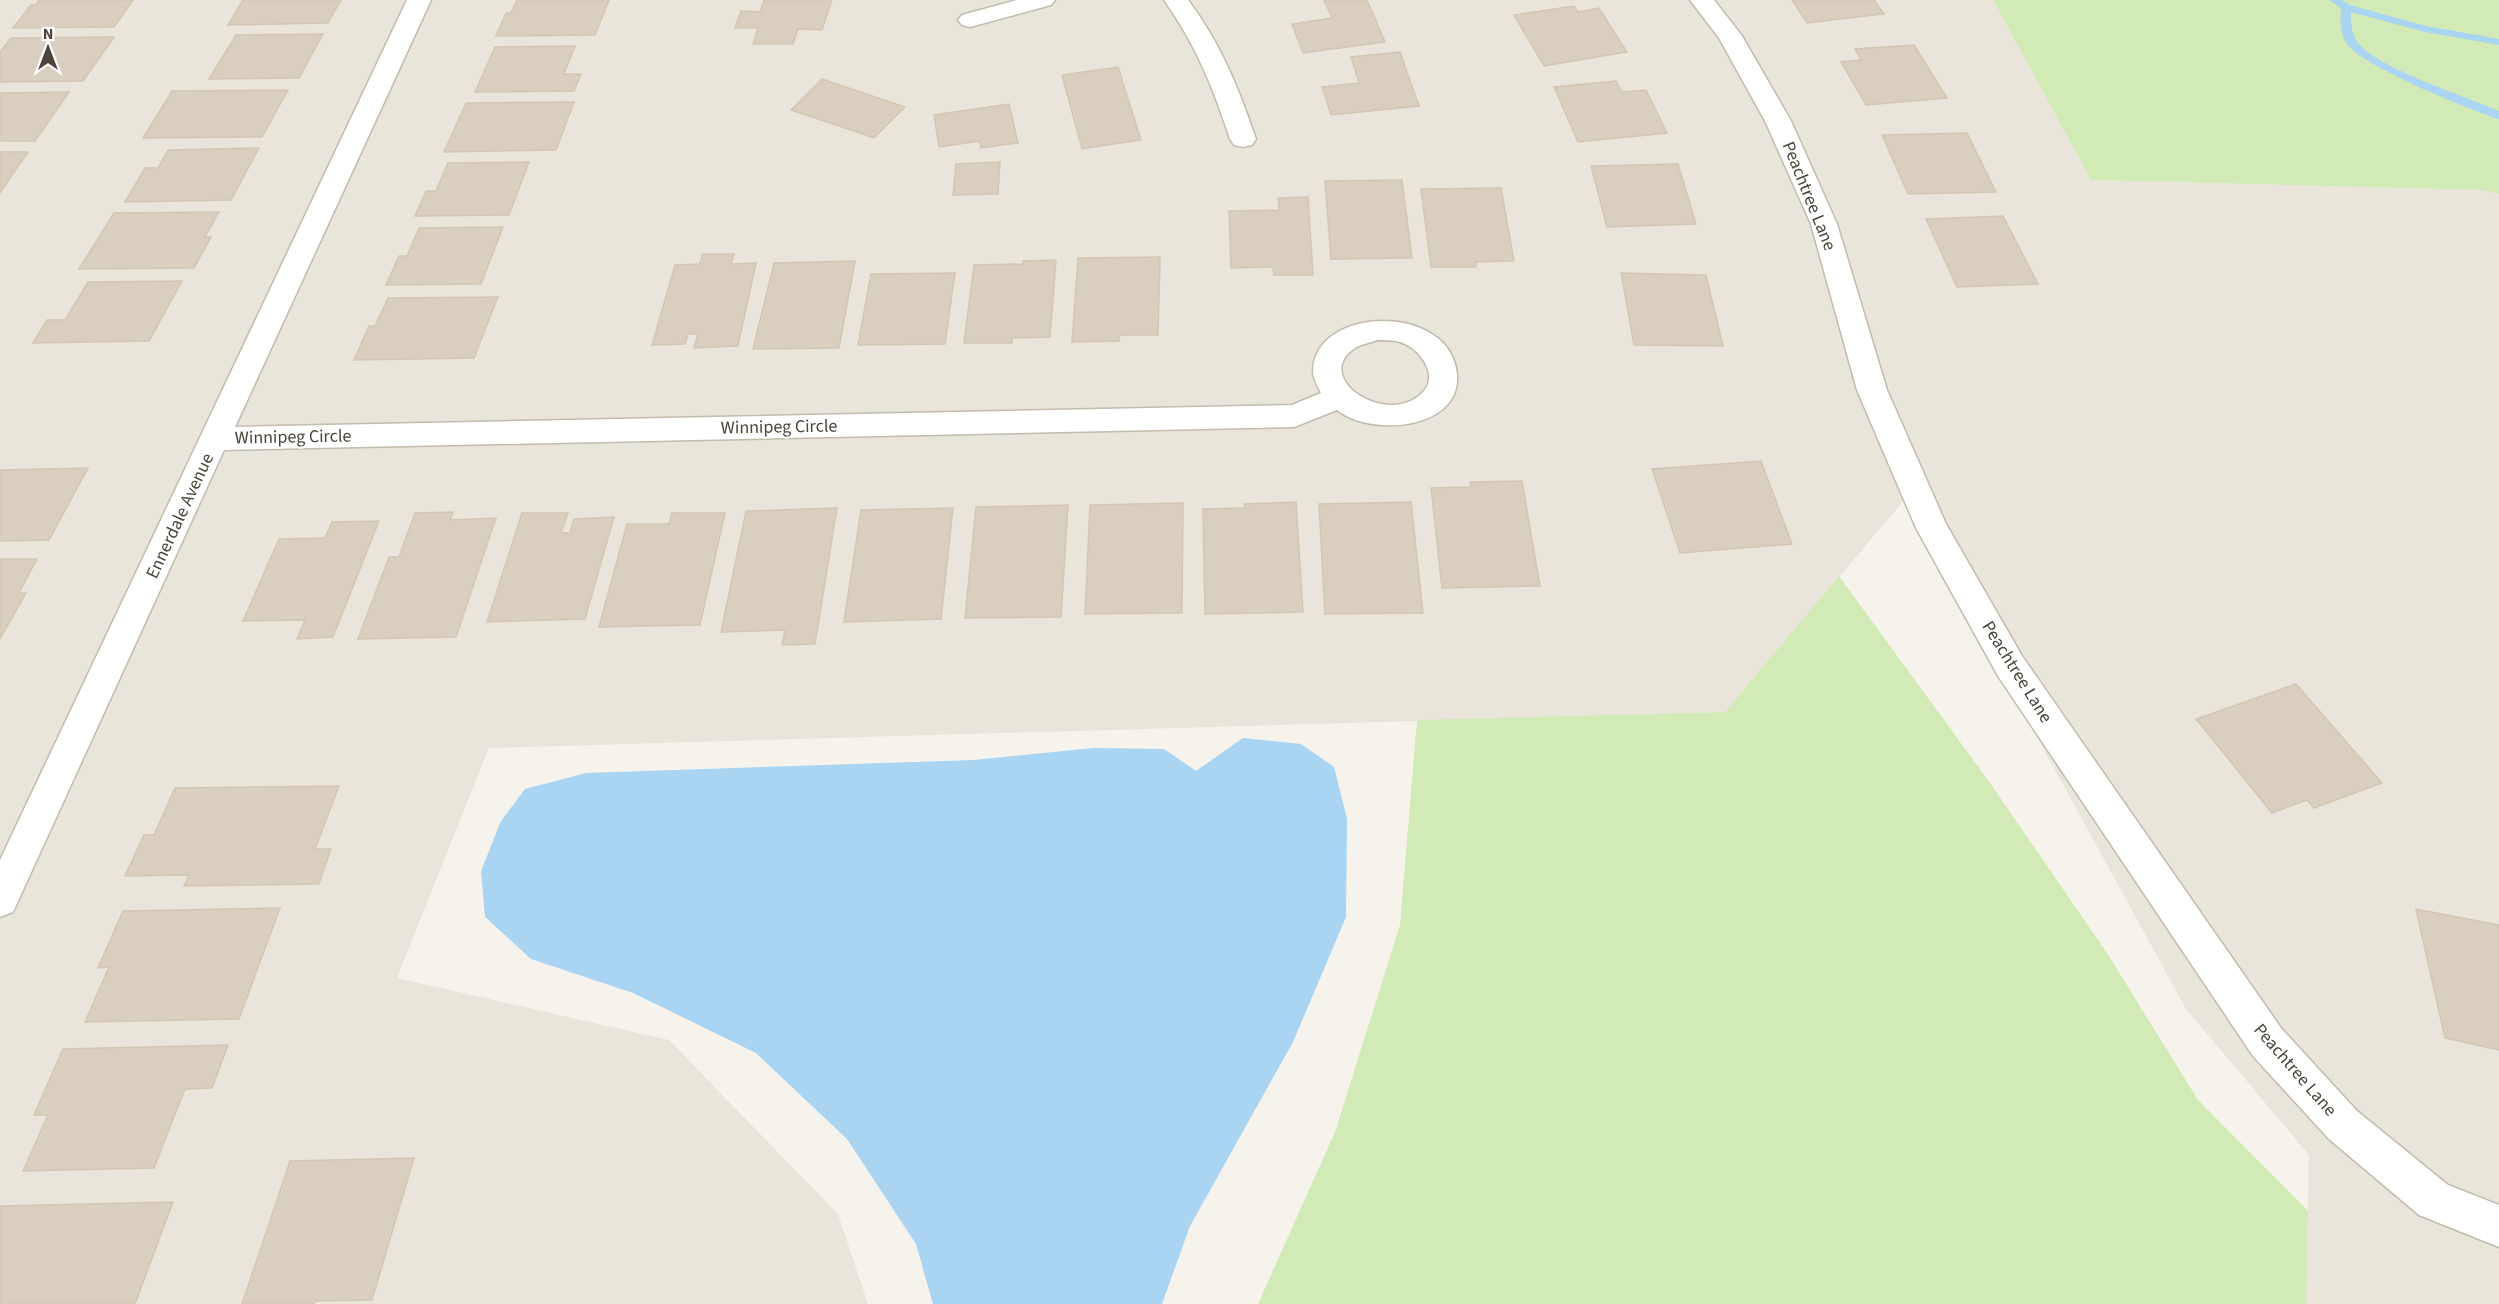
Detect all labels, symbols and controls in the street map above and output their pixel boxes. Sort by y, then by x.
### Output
north arrow [18,18,78,78]
text: N [43,23,53,45]
street label: Peachtree Lane [1776,138,1842,254]
street label: Winnipeg Circle [720,413,838,441]
street label: Winnipeg Circle [234,423,352,451]
street label: Ennerdale Avenue [140,449,220,583]
street label: Peachtree Lane [1976,616,2058,728]
street label: Peachtree Lane [2248,1018,2342,1122]

